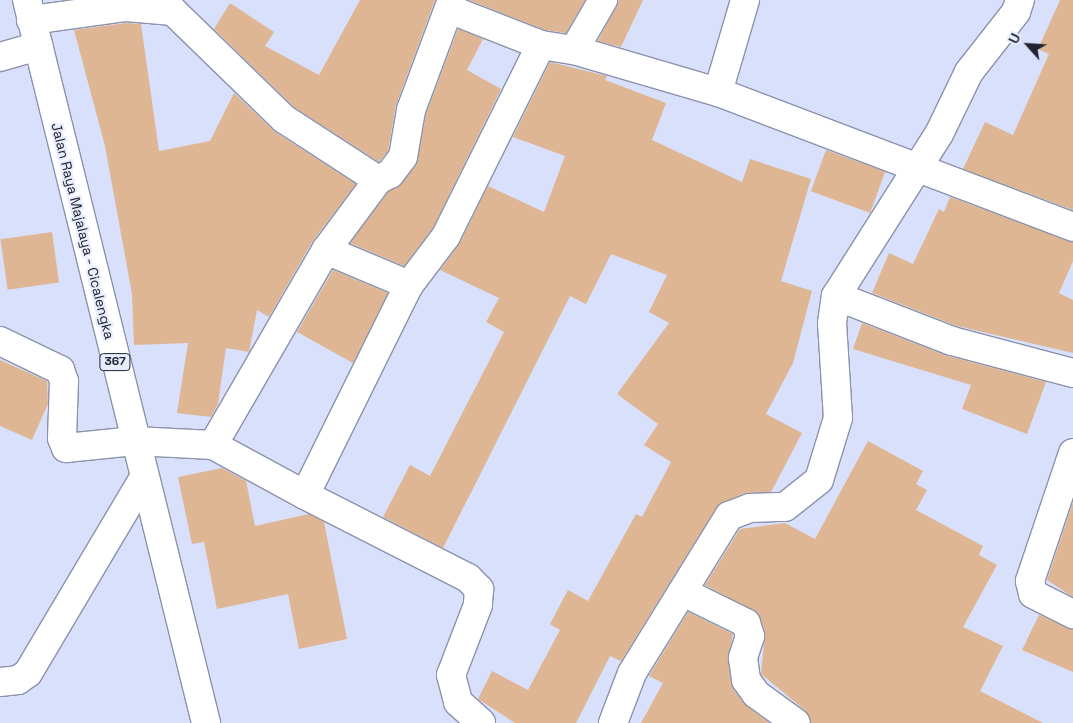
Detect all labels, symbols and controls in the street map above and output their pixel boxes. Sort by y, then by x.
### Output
north arrow [1003,20,1053,70]
text: U [1004,30,1025,47]
street label: Jalan Raya Majalaya - Cicalengka [48,121,118,341]
road number: 367 [99,352,131,372]

